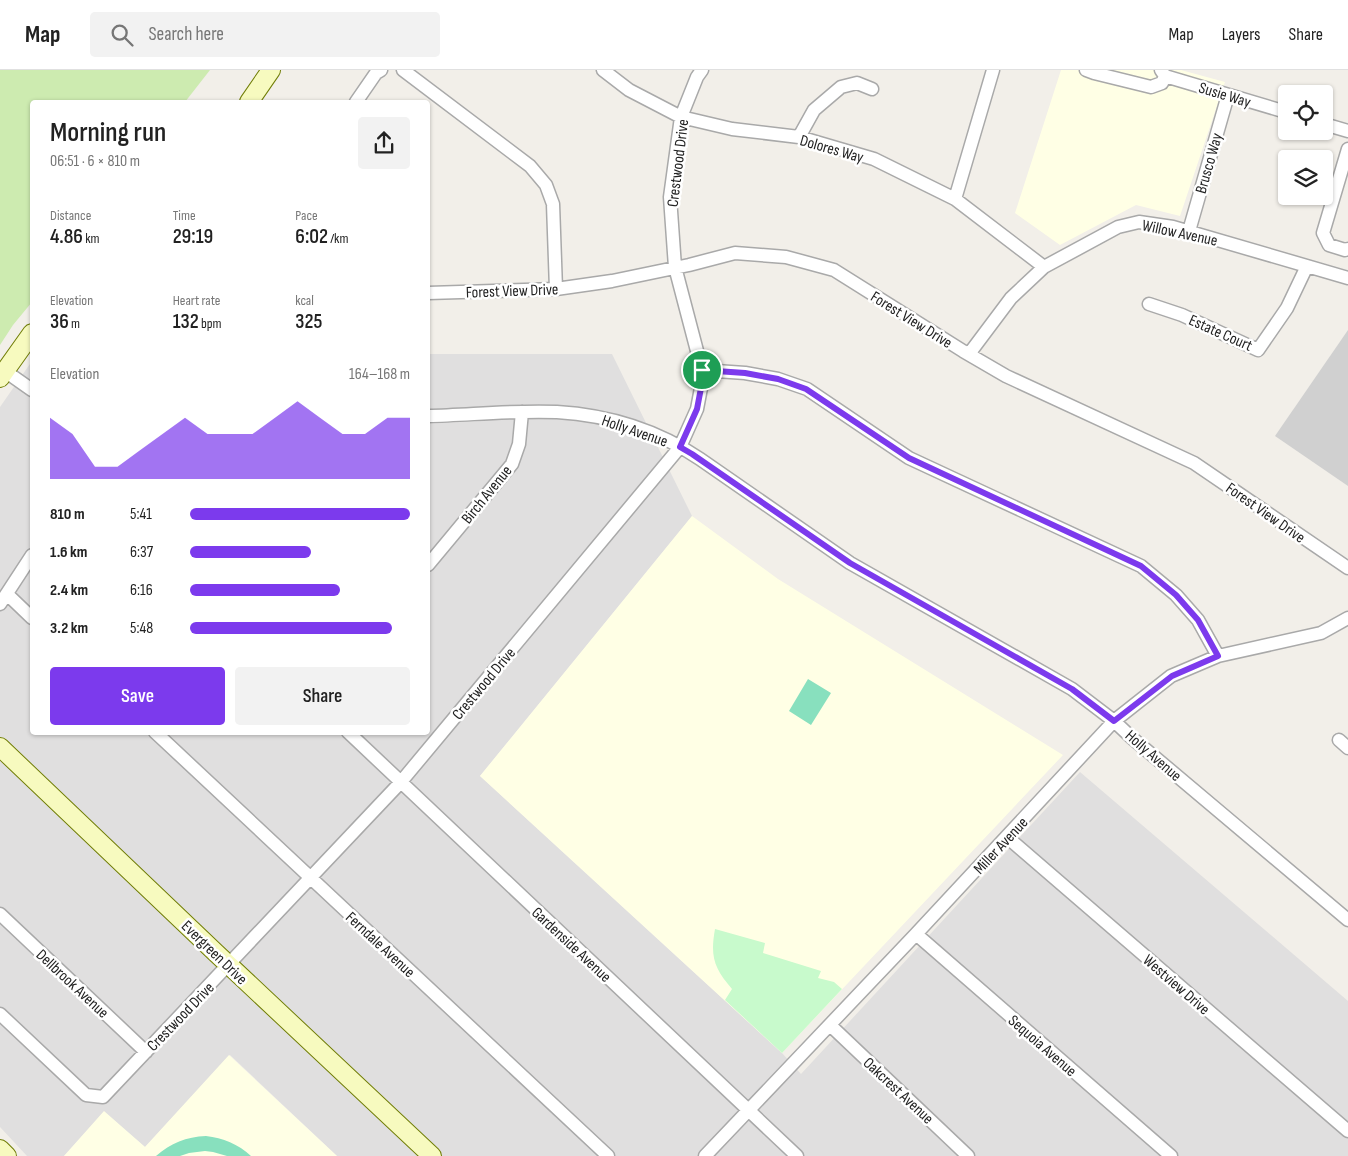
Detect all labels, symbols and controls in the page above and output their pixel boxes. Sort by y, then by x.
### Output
search box [90,12,440,57]
text: Map [25,20,60,49]
icon: search [108,21,136,49]
text: Search here [148,23,224,46]
text: Map [1169,24,1194,45]
text: Layers [1222,24,1261,45]
text: Share [1289,24,1323,45]
street label: Susie Way [1196,79,1253,112]
map controls [1278,85,1333,205]
button: locate [1278,85,1333,140]
text: Morning run [50,116,166,149]
button: share [358,117,410,169]
street label: Crestwood Drive [664,118,693,208]
street label: Dolores Way [798,131,866,168]
street label: Brusco Way [1192,131,1227,196]
button: layers [1278,150,1333,205]
text: 06:51 · 6 × 810 m [50,152,140,171]
text: Distance [50,207,91,224]
text: Time [173,207,196,224]
text: Pace [295,207,318,224]
street label: Willow Avenue [1140,216,1219,251]
text: 4.86 [50,224,83,249]
text: 29:19 [173,224,213,249]
text: 6:02 [295,224,328,249]
text: km [83,230,100,247]
text: /km [328,230,348,247]
street label: Forest View Drive [466,280,559,303]
street label: Forest View Drive [867,288,955,353]
text: Elevation [50,292,93,309]
text: Heart rate [173,292,220,309]
text: kcal [295,292,314,309]
text: 36 [50,309,69,334]
text: 132 [173,309,199,334]
text: 325 [295,309,322,334]
street label: Estate Court [1186,311,1255,356]
text: m [69,315,80,332]
text: bpm [199,315,221,332]
pin [681,349,723,391]
icon: arrive [688,356,716,384]
text: Elevation [50,365,99,384]
text: 164–168 m [349,365,410,384]
street label: Holly Avenue [599,411,670,452]
street label: Birch Avenue [458,462,516,528]
street label: Forest View Drive [1222,479,1308,548]
text: 810 m [50,505,85,524]
text: 5:41 [130,505,152,524]
text: 1.6 km [50,543,87,562]
text: 6:37 [130,543,153,562]
text: 2.4 km [50,581,88,600]
text: 6:16 [130,581,153,600]
text: 3.2 km [50,619,88,638]
text: 5:48 [130,619,153,638]
street label: Crestwood Drive [448,644,520,724]
button: Save [50,667,225,725]
button: Share [235,667,410,725]
street label: Holly Avenue [1121,726,1185,786]
street label: Miller Avenue [970,814,1032,879]
street label: Gardenside Avenue [527,903,615,987]
street label: Ferndale Avenue [341,908,418,982]
street label: Evergreen Drive [177,917,251,989]
street label: Dellbrook Avenue [32,946,112,1023]
street label: Westview Drive [1139,951,1213,1019]
street label: Crestwood Drive [144,979,219,1055]
street label: Sequoia Avenue [1004,1011,1080,1081]
street label: Oakcrest Avenue [859,1054,937,1128]

